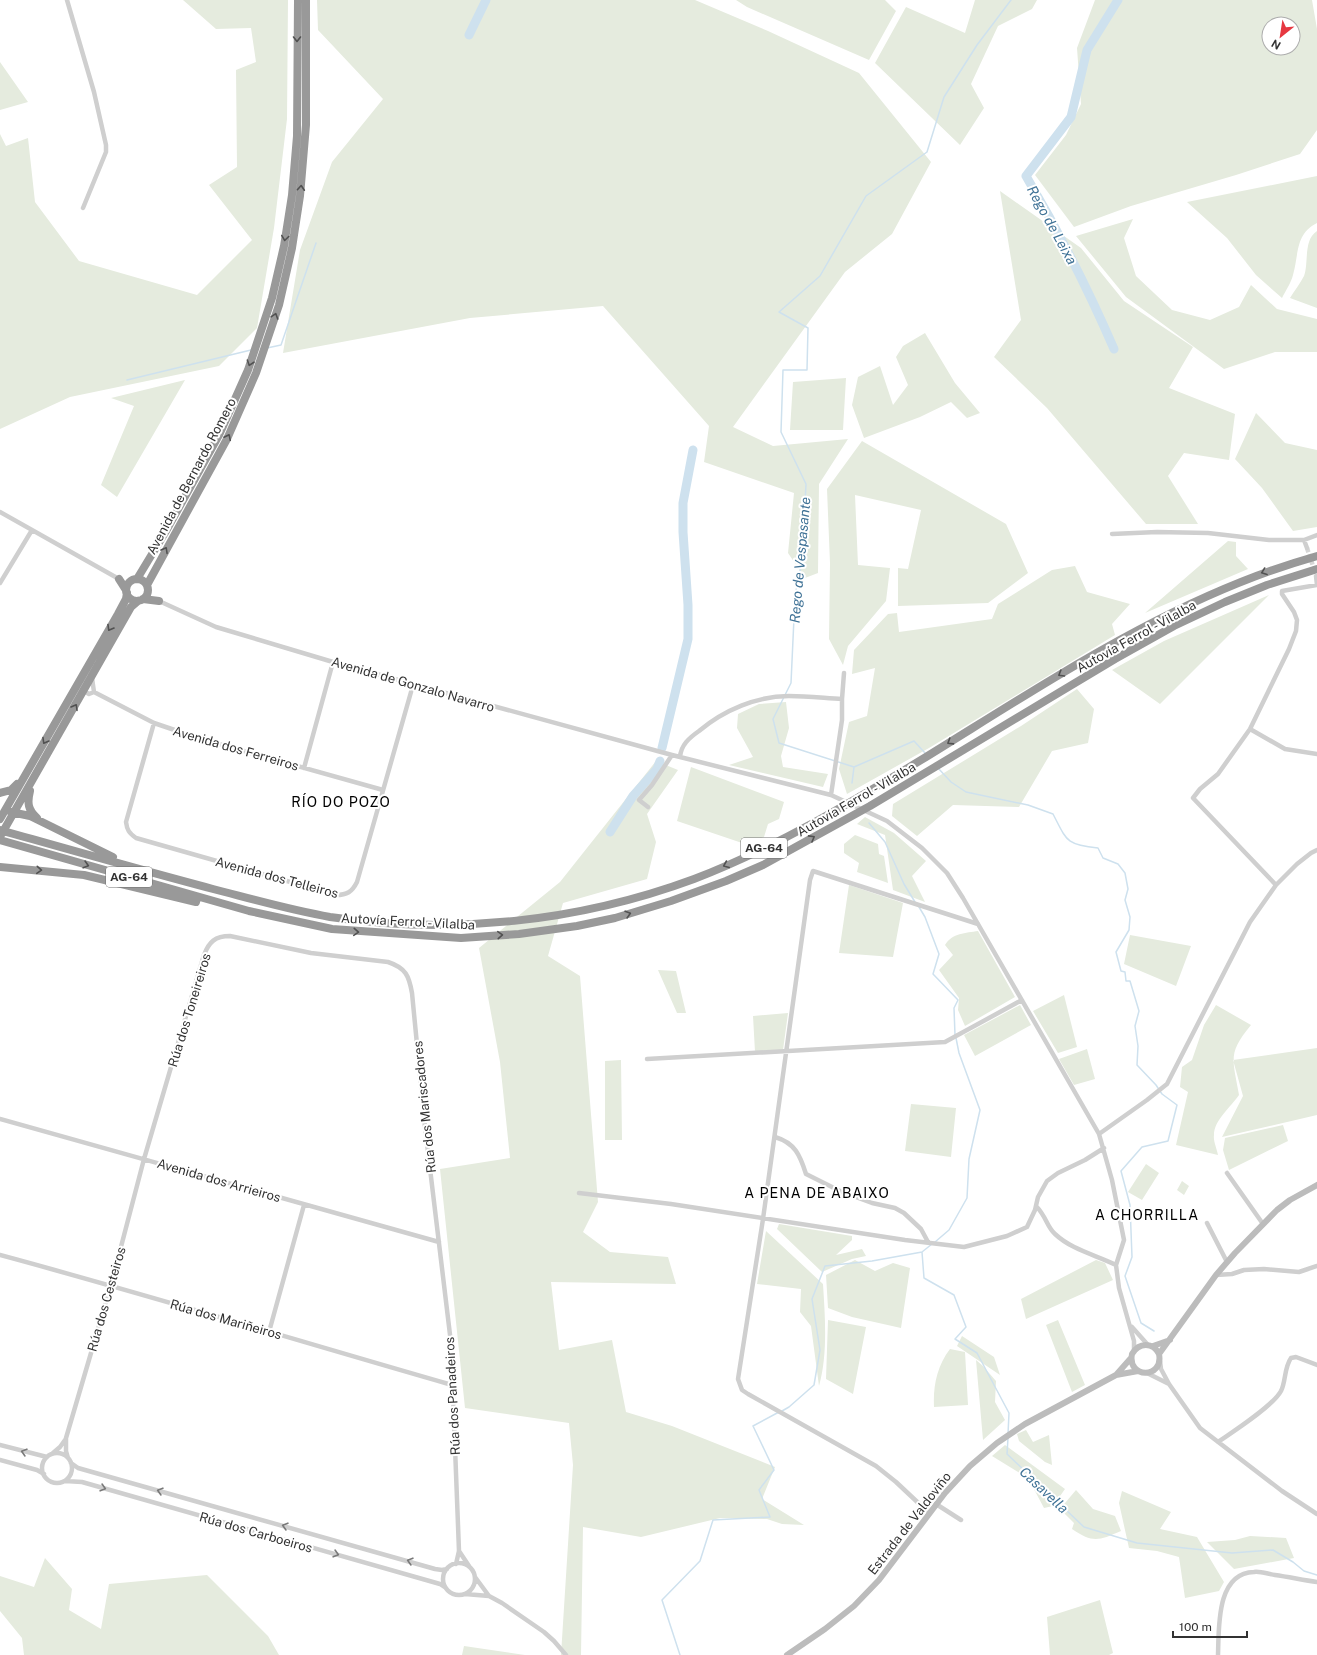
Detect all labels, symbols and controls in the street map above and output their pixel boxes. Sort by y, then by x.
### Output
north arrow [1261,16,1301,56]
one-way arrow [293,36,302,42]
text: N [1269,37,1283,52]
water label: Rego de Leixa [1024,183,1080,267]
one-way arrow [297,185,306,191]
one-way arrow [281,235,290,241]
one-way arrow [270,312,279,319]
one-way arrow [246,359,255,366]
street label: Avenida de Bernardo Romero [144,395,239,557]
one-way arrow [223,433,231,441]
water label: Rego de Vespasante [787,496,814,624]
one-way arrow [161,547,168,554]
one-way arrow [1261,568,1268,576]
street label: Autovía Ferrol - Vilalba [1074,597,1199,676]
one-way arrow [108,624,115,631]
street label: Avenida de Gonzalo Navarro [330,654,496,715]
one-way arrow [1058,670,1065,677]
one-way arrow [71,704,78,711]
street label: Avenida dos Ferreiros [171,723,300,774]
one-way arrow [43,737,50,744]
one-way arrow [947,738,954,745]
street label: Autovía Ferrol - Vilalba [794,759,918,839]
district label: RÍO DO POZO [291,793,391,810]
one-way arrow [808,836,815,843]
road number: AG-64 [741,838,787,858]
street label: Avenida dos Telleiros [214,854,340,901]
one-way arrow [82,860,89,869]
one-way arrow [722,860,730,868]
one-way arrow [36,866,42,875]
road number: AG-64 [106,867,152,887]
street label: Autovía Ferrol - Vilalba [341,910,475,933]
one-way arrow [624,910,631,919]
one-way arrow [353,927,359,936]
one-way arrow [497,931,503,940]
street label: Rúa dos Toneireiros [165,952,214,1069]
street label: Rúa dos Mariscadores [410,1040,439,1174]
street label: Avenida dos Arrieiros [155,1156,282,1205]
district label: A PENA DE ABAIXO [744,1185,890,1201]
district label: A CHORRILLA [1095,1207,1199,1223]
street label: Rúa dos Cesteiros [84,1245,129,1353]
street label: Rúa dos Mariñeiros [168,1296,283,1343]
street label: Rúa dos Panadeiros [442,1336,463,1456]
one-way arrow [20,1448,27,1457]
water label: Casavella [1016,1464,1072,1516]
street label: Estrada de Valdoviño [865,1469,954,1578]
one-way arrow [99,1483,106,1492]
one-way arrow [156,1487,163,1496]
street label: Rúa dos Carboeiros [198,1509,314,1556]
one-way arrow [281,1522,288,1531]
one-way arrow [332,1549,339,1558]
one-way arrow [406,1558,413,1566]
scale bar [1173,1613,1247,1639]
text: 100 m [1179,1620,1212,1634]

